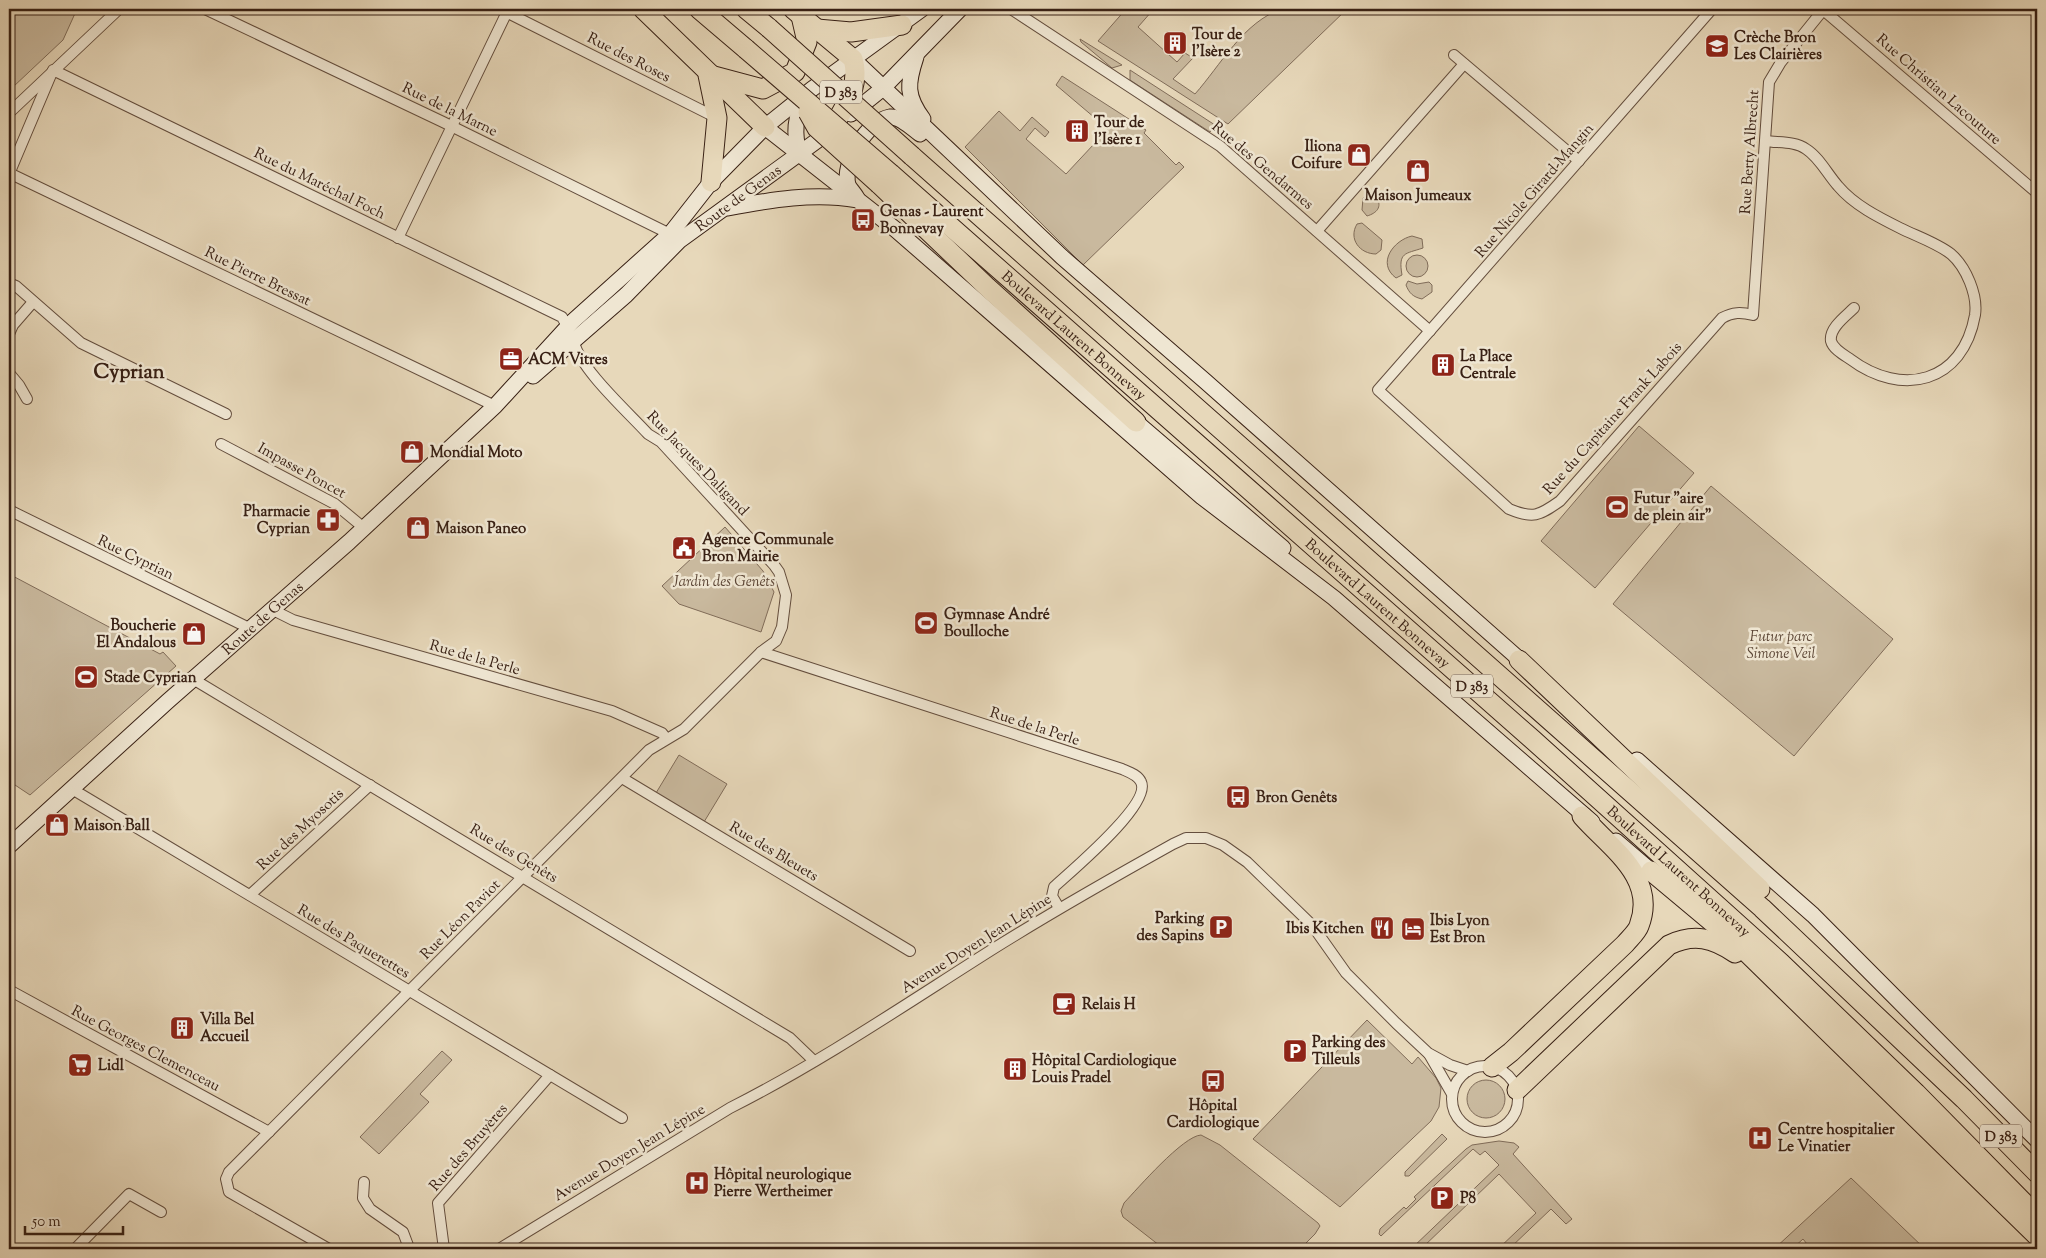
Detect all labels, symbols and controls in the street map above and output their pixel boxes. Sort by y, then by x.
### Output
place label: Tour de l'Isère 2 [1192,25,1242,63]
street label: Rue des Roses [583,28,674,88]
place label: Crèche Bron Les Clairières [1734,28,1822,66]
building icon: Tour de l'Isère 2 [1162,30,1188,56]
street label: Rue Christian Lacouture [1871,30,2005,150]
school or university icon: Crèche Bron Les Clairières [1704,33,1730,59]
street label: Rue de la Marne [398,78,501,143]
road number: D 383 [820,80,862,104]
street label: Rue Berty Albrecht [1736,89,1765,215]
place label: Tour de l'Isère 1 [1094,113,1144,151]
street label: Rue des Gendarmes [1206,117,1318,215]
building icon: Tour de l'Isère 1 [1064,118,1090,144]
street label: Rue Nicole Girard-Mangin [1471,119,1600,263]
place label: Iliona Coifure [1291,137,1342,175]
shop icon: Iliona Coifure [1346,142,1372,168]
street label: Rue du Maréchal Foch [250,143,389,225]
shop icon: Maison Jumeaux [1405,158,1431,184]
street label: Route de Genas [691,161,786,238]
place label: Maison Jumeaux [1365,186,1472,207]
place label: Genas - Laurent Bonnevay [880,202,984,240]
bus stop icon: Genas - Laurent Bonnevay [850,207,876,233]
street label: Rue Pierre Bressat [201,243,314,312]
street label: Boulevard Laurent Bonnevay [996,267,1151,407]
street label: Rue du Capitaine Frank Labois [1539,338,1688,500]
office icon: ACM Vitres [498,346,524,372]
place label: La Place Centrale [1460,347,1516,385]
place label: ACM Vitres [528,350,608,371]
building icon: La Place Centrale [1430,352,1456,378]
district label: Cyprian [93,359,165,388]
street label: Rue Jacques Daligand [641,407,753,522]
street label: Impasse Poncet [253,438,349,504]
shop icon: Mondial Moto [399,439,425,465]
place label: Mondial Moto [430,443,523,464]
place label: Futur "aire de plein air" [1634,489,1712,527]
sports icon: Futur "aire de plein air" [1604,494,1630,520]
place label: Pharmacie Cyprian [243,502,310,540]
pharmacy icon: Pharmacie Cyprian [315,507,341,533]
shop icon: Maison Paneo [405,515,431,541]
place label: Maison Paneo [436,519,526,540]
place label: Agence Communale Bron Mairie [702,530,834,568]
street label: Rue Cyprian [94,531,177,586]
street label: Boulevard Laurent Bonnevay [1300,534,1454,674]
public building icon: Agence Communale Bron Mairie [671,535,697,561]
park label: Jardin des Genêts [672,572,775,593]
street label: Route de Genas [218,577,309,661]
place label: Gymnase André Boulloche [944,605,1050,643]
sports icon: Gymnase André Boulloche [913,610,939,636]
place label: Boucherie El Andalous [96,616,176,654]
shop icon: Boucherie El Andalous [181,621,207,647]
park label: Futur parc Simone Veil [1747,627,1816,665]
street label: Rue de la Perle [427,635,522,681]
sports icon: Stade Cyprian [73,664,99,690]
place label: Stade Cyprian [104,668,197,689]
road number: D 383 [1451,674,1493,698]
street label: Rue de la Perle [987,703,1082,752]
street label: Rue des Myosotis [253,784,349,876]
bus stop icon: Bron Genêts [1225,784,1251,810]
place label: Bron Genêts [1256,788,1337,809]
street label: Boulevard Laurent Bonnevay [1601,802,1755,943]
shop icon: Maison Ball [44,812,70,838]
place label: Maison Ball [74,816,151,837]
street label: Rue des Bleuets [725,817,822,887]
street label: Rue des Genêts [465,820,561,889]
street label: Rue Léon Paviot [416,875,506,965]
street label: Avenue Doyen Jean Lépine [898,889,1056,999]
street label: Rue des Paquerettes [293,900,414,984]
place label: Parking des Sapins [1137,909,1205,947]
place label: Ibis Lyon Est Bron [1430,911,1490,949]
parking icon: Parking des Sapins [1208,914,1234,940]
restaurant icon: Ibis Kitchen [1369,915,1395,941]
hotel icon: Ibis Lyon Est Bron [1400,916,1426,942]
place label: Ibis Kitchen [1286,919,1364,940]
cafe icon: Relais H [1051,991,1077,1017]
place label: Relais H [1082,995,1136,1016]
street label: Rue Georges Clemenceau [67,1001,224,1098]
place label: Villa Bel Accueil [200,1010,255,1048]
building icon: Villa Bel Accueil [169,1015,195,1041]
place label: Parking des Tilleuls [1312,1033,1385,1071]
parking icon: Parking des Tilleuls [1282,1038,1308,1064]
place label: Hôpital Cardiologique Louis Pradel [1032,1051,1176,1089]
supermarket icon: Lidl [67,1052,93,1078]
place label: Lidl [98,1056,125,1077]
building icon: Hôpital Cardiologique Louis Pradel [1002,1056,1028,1082]
bus stop icon: Hôpital Cardiologique [1200,1068,1226,1094]
place label: Hôpital Cardiologique [1167,1096,1259,1134]
street label: Rue des Bruyères [425,1100,513,1196]
street label: Avenue Doyen Jean Lépine [550,1100,710,1207]
place label: Centre hospitalier Le Vinatier [1778,1120,1895,1158]
road number: D 383 [1980,1124,2022,1148]
hospital icon: Centre hospitalier Le Vinatier [1747,1125,1773,1151]
place label: Hôpital neurologique Pierre Wertheimer [714,1165,852,1203]
hospital icon: Hôpital neurologique Pierre Wertheimer [684,1170,710,1196]
parking icon: P8 [1429,1185,1455,1211]
place label: P8 [1460,1189,1476,1210]
scale bar [25,1203,122,1235]
text: 50 m [31,1212,61,1233]

